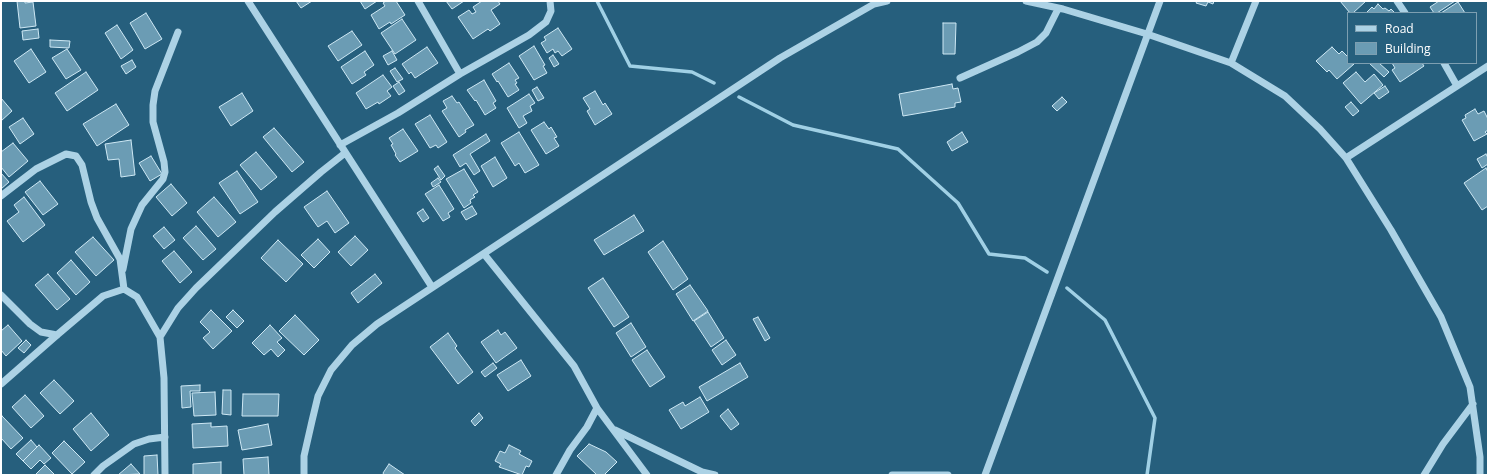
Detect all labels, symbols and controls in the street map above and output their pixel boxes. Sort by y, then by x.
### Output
legend [1347,12,1477,64]
text: Road [1385,20,1414,37]
text: Building [1385,40,1430,57]

